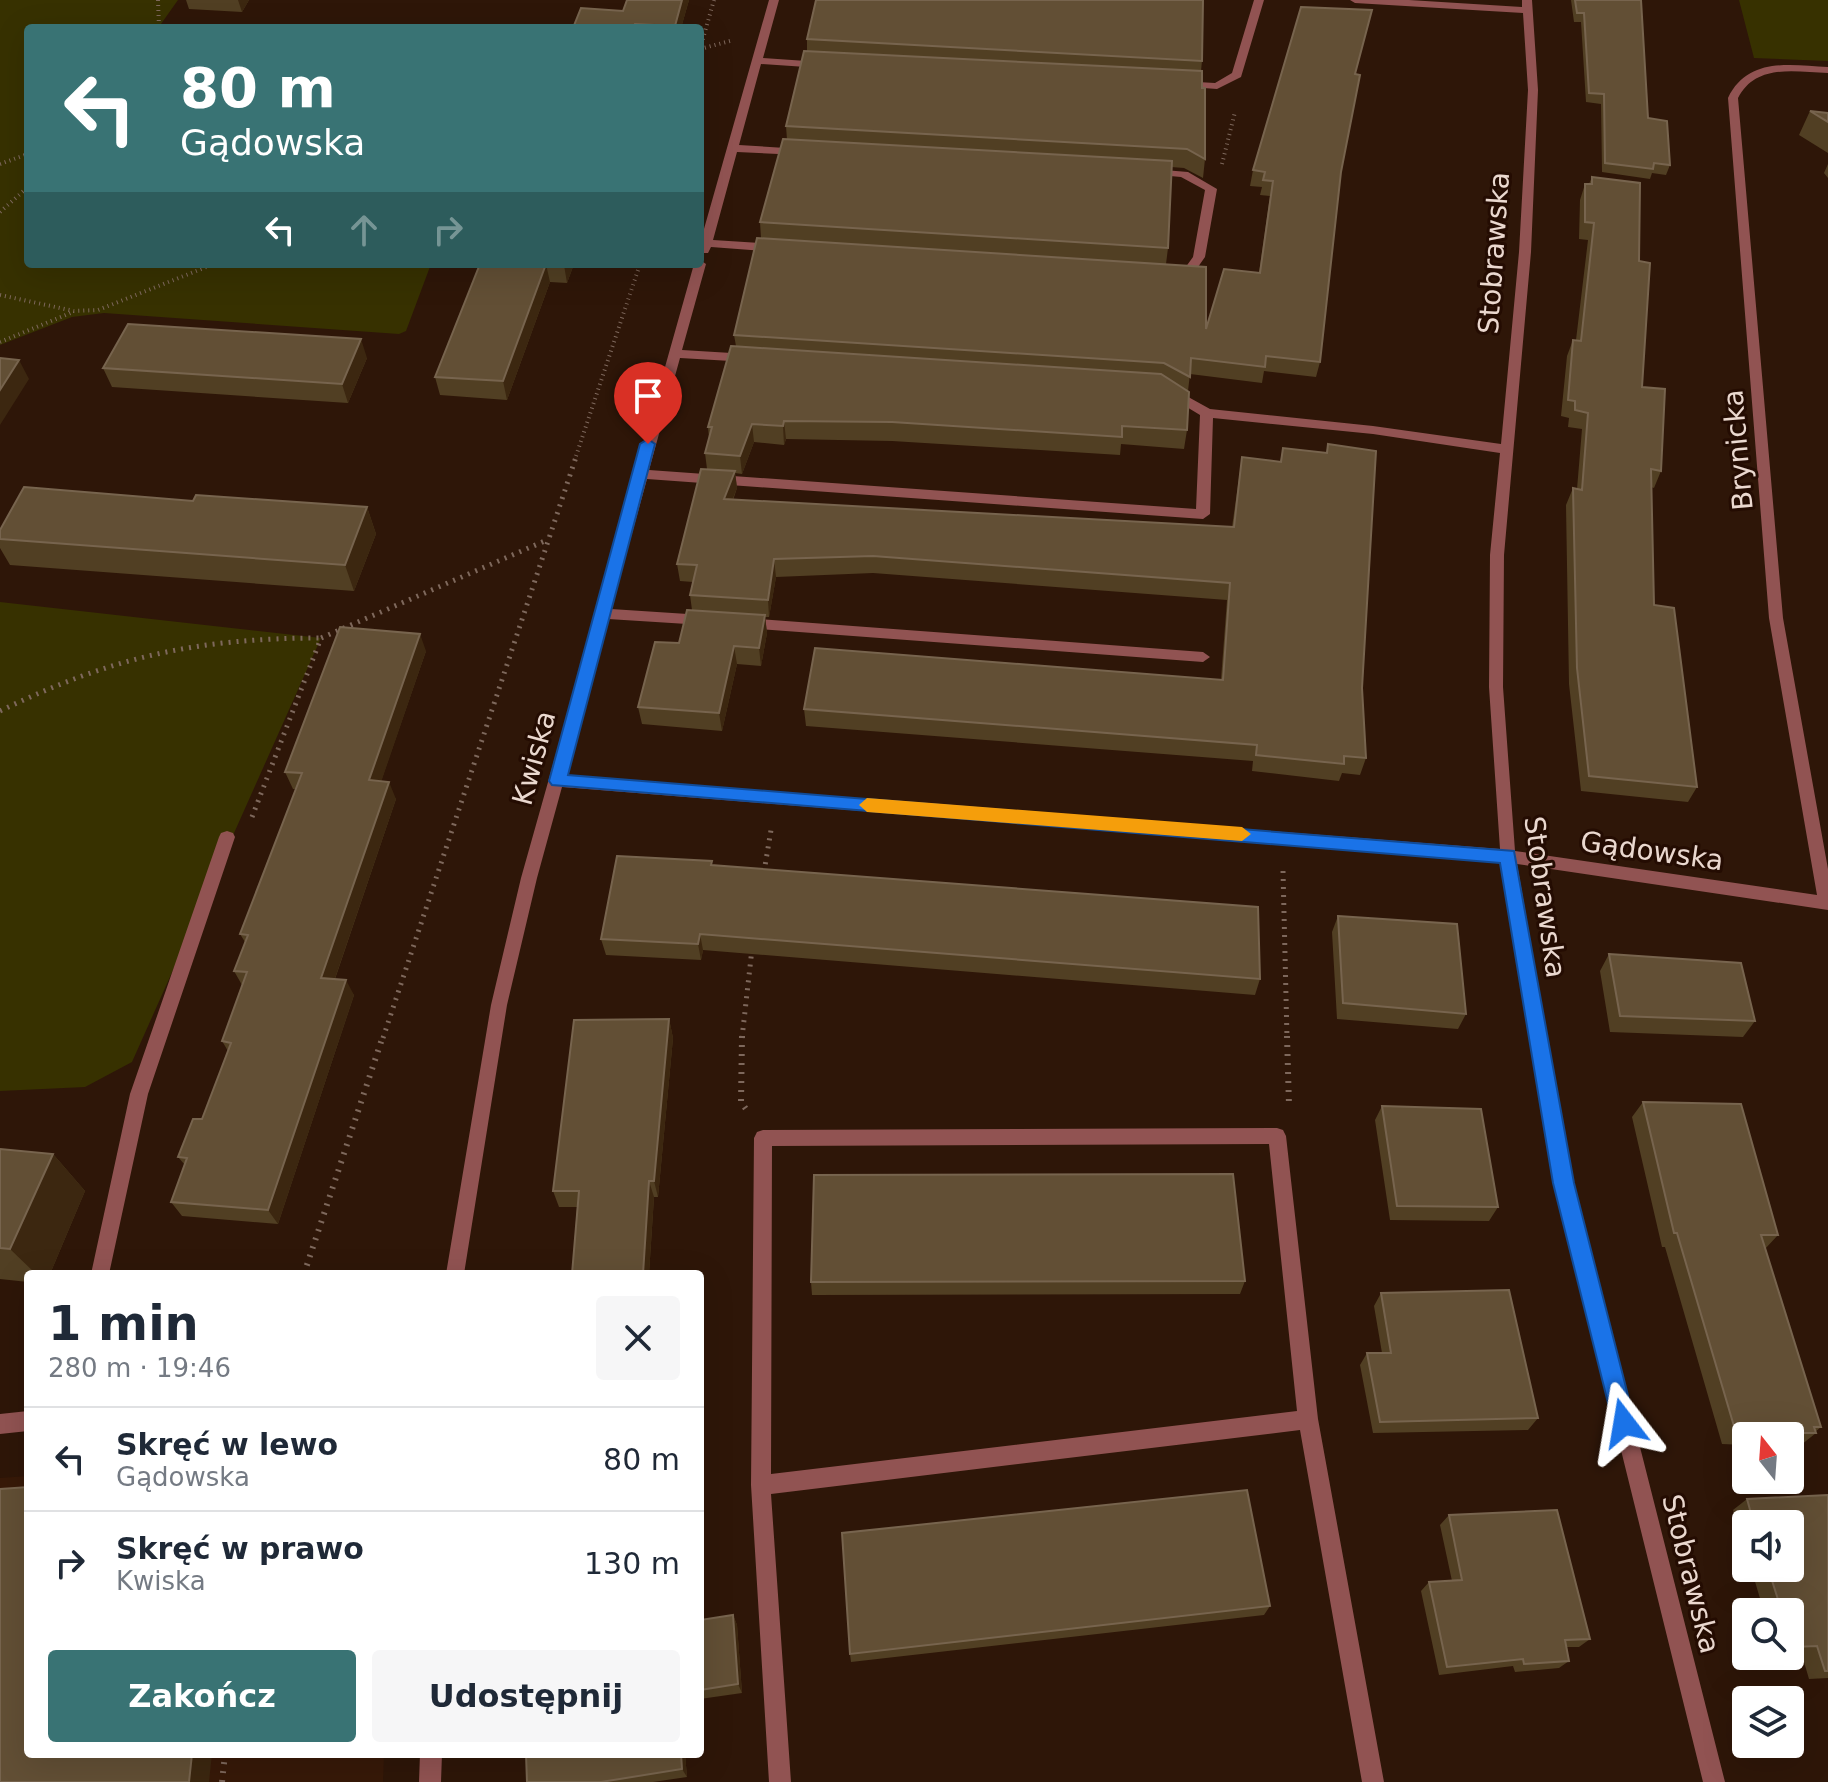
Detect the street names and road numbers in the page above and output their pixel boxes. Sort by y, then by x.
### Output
street label: Stobrawska [1472,171,1516,335]
street label: Brynicka [1716,388,1760,512]
street label: Kwiska [506,707,562,809]
street label: Stobrawska [1517,814,1573,980]
street label: Gądowska [1578,825,1726,877]
street label: Stobrawska [1655,1491,1727,1657]

